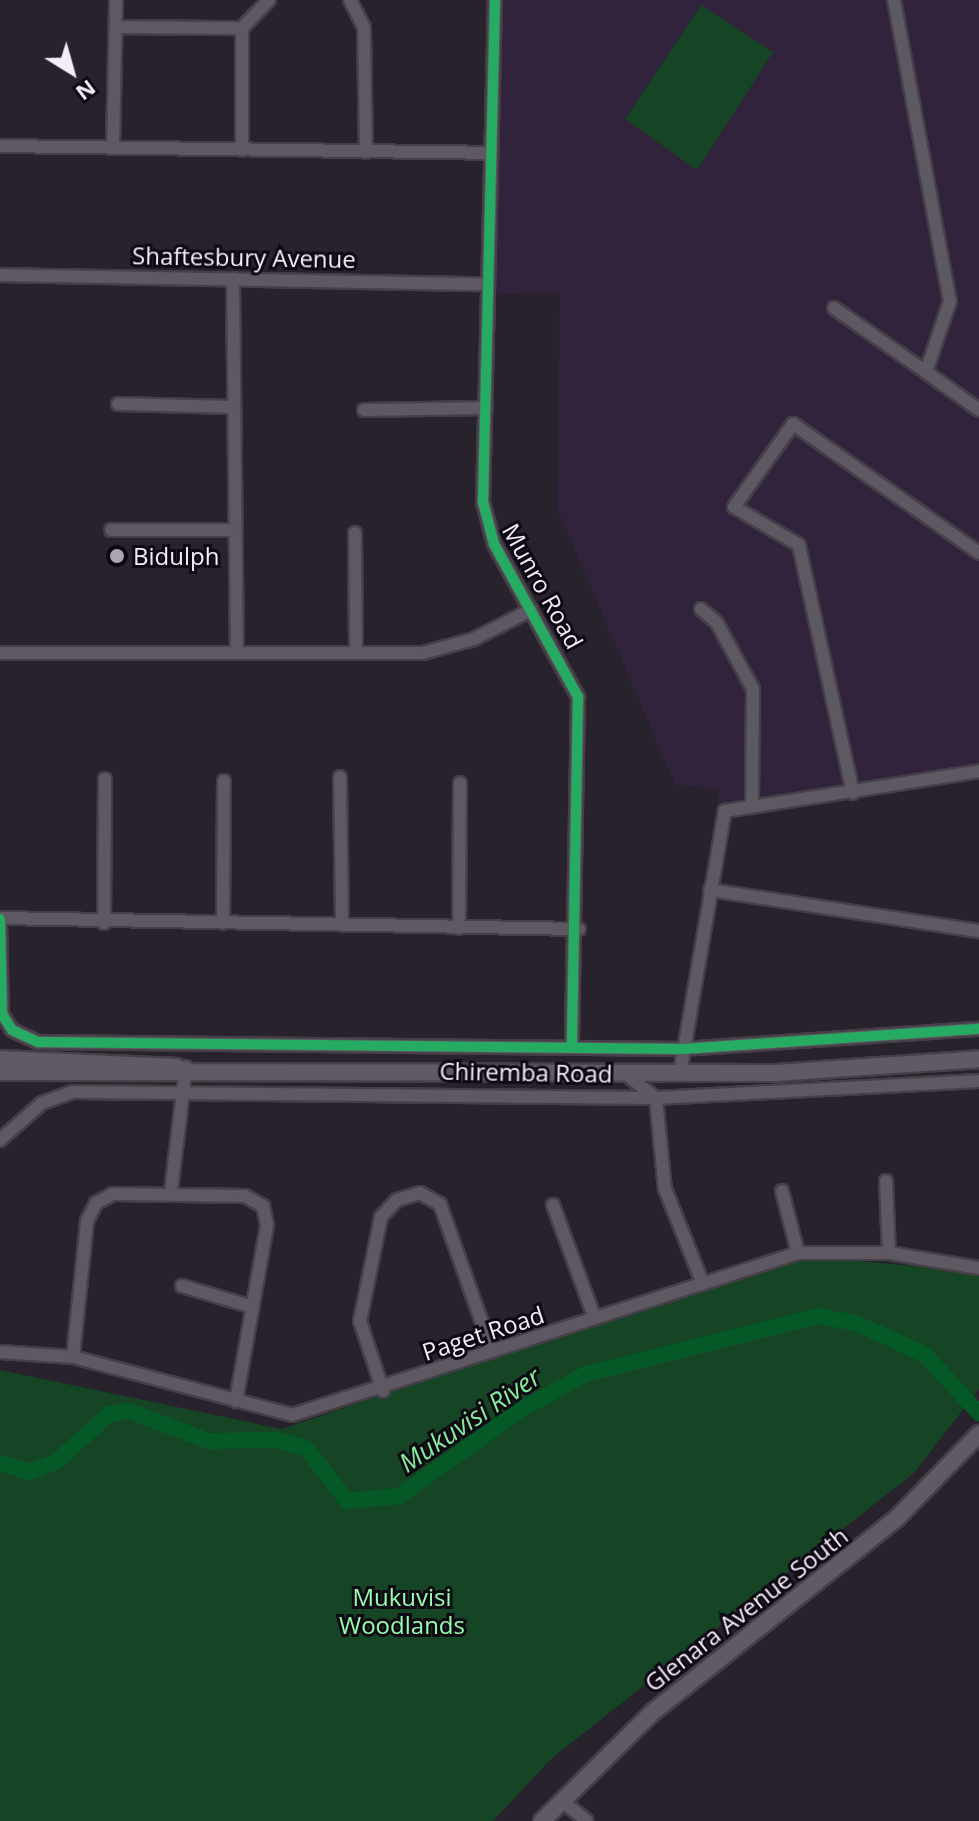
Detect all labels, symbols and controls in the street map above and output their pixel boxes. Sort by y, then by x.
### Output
north arrow [32,32,112,112]
text: N [70,74,103,109]
street label: Shaftesbury Avenue [132,241,356,273]
street label: Munro Road [497,518,589,654]
place label: Bidulph [133,542,219,570]
marker: Bidulph [108,547,126,565]
street label: Chiremba Road [439,1056,613,1088]
street label: Paget Road [418,1300,548,1366]
water label: Mukuvisi River [393,1361,547,1479]
street label: Glenara Avenue South [639,1521,853,1697]
park label: Mukuvisi Woodlands [339,1583,465,1639]

